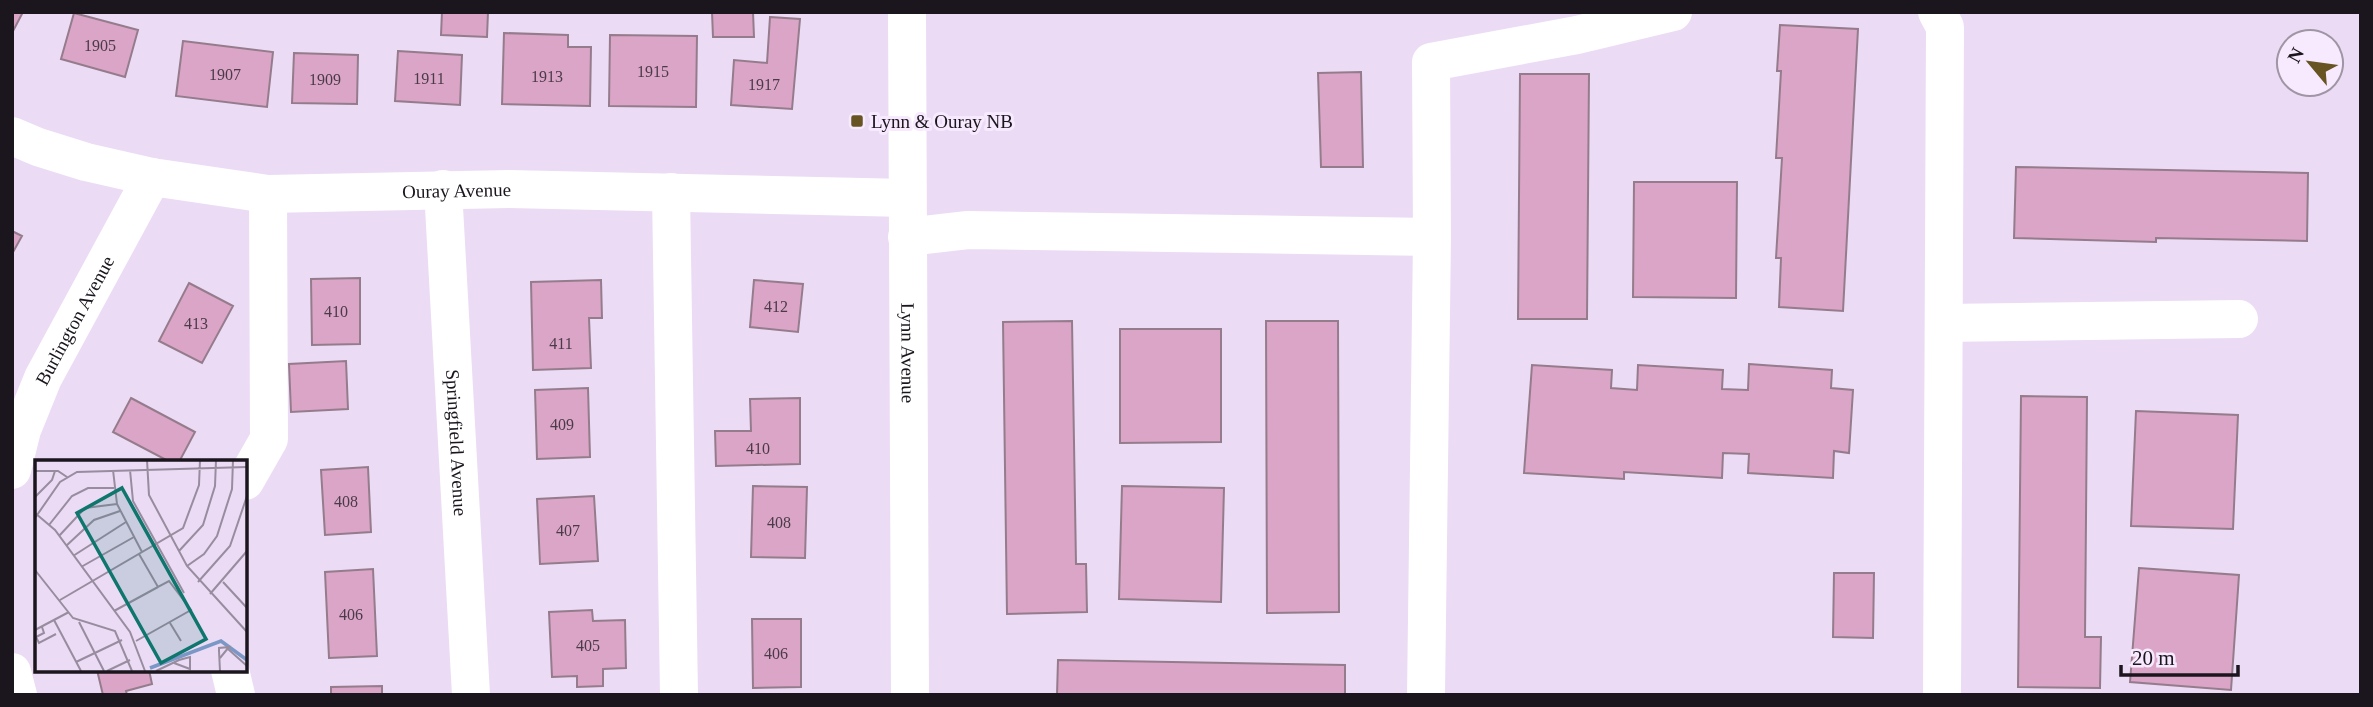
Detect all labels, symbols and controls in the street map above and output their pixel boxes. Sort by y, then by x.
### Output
north arrow [2275,28,2345,98]
house number: 1905 [84,37,116,54]
text: N [2283,44,2308,66]
house number: 1915 [637,63,669,80]
house number: 1907 [209,66,241,83]
house number: 1913 [531,68,563,85]
house number: 1911 [413,70,445,87]
house number: 1909 [309,71,341,88]
house number: 1917 [748,76,780,93]
place label: Lynn & Ouray NB [871,111,1013,132]
marker: Lynn & Ouray NB [849,113,865,129]
street label: Ouray Avenue [402,179,511,202]
street label: Burlington Avenue [31,252,118,389]
house number: 412 [764,298,788,315]
house number: 410 [324,303,348,320]
street label: Lynn Avenue [897,303,919,403]
house number: 413 [184,315,208,332]
house number: 411 [549,335,573,352]
street label: Springfield Avenue [442,369,471,517]
house number: 409 [550,416,574,433]
house number: 410 [746,440,770,457]
inset map [35,460,247,672]
house number: 408 [334,493,358,510]
house number: 408 [767,514,791,531]
house number: 407 [556,522,580,539]
house number: 406 [339,606,363,623]
scale bar [2121,634,2238,678]
house number: 405 [576,637,600,654]
house number: 406 [764,645,788,662]
text: 20 m [2132,646,2175,670]

